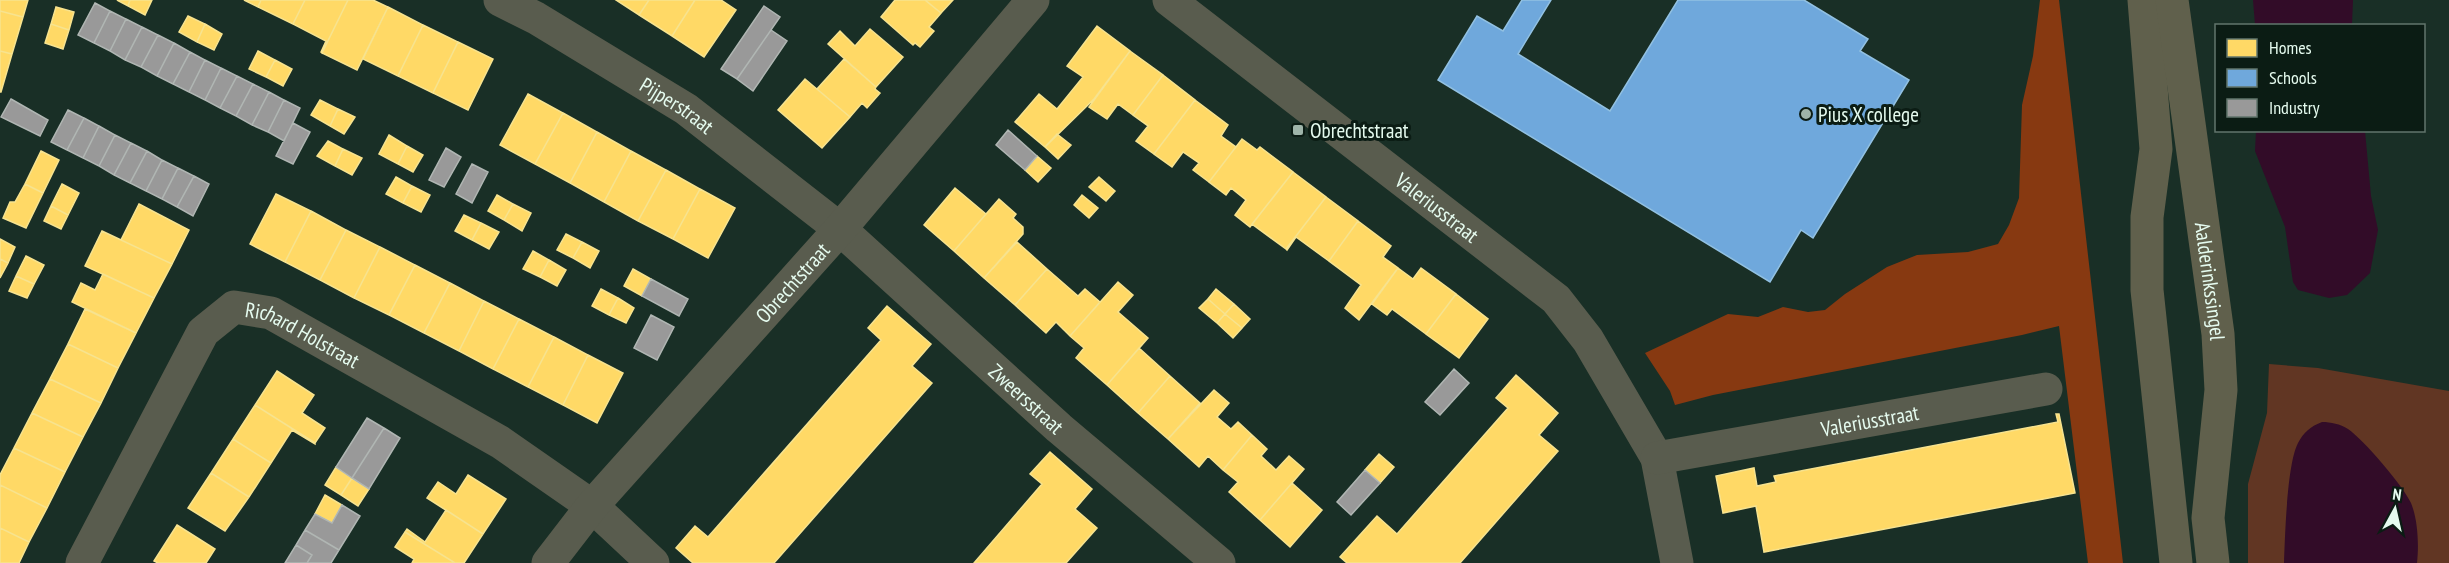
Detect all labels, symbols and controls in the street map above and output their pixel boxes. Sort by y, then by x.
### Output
legend [2215,24,2425,132]
text: Homes [2269,36,2312,59]
text: Schools [2269,66,2317,89]
street label: Pijperstraat [635,71,720,139]
text: Industry [2269,96,2320,119]
place label: Pius X college [1818,101,1919,128]
marker: Pius X college [1799,107,1813,121]
place label: Obrechtstraat [1310,117,1409,144]
marker: Obrechtstraat [1291,123,1305,137]
street label: Valeriusstraat [1389,166,1485,248]
street label: Aalderinkssingel [2189,220,2232,341]
street label: Obrechtstraat [749,237,835,328]
street label: Richard Holstraat [243,296,365,374]
street label: Zweersstraat [983,357,1070,440]
street label: Valeriusstraat [1818,398,1921,442]
north arrow [2365,479,2425,539]
text: N [2391,484,2403,505]

